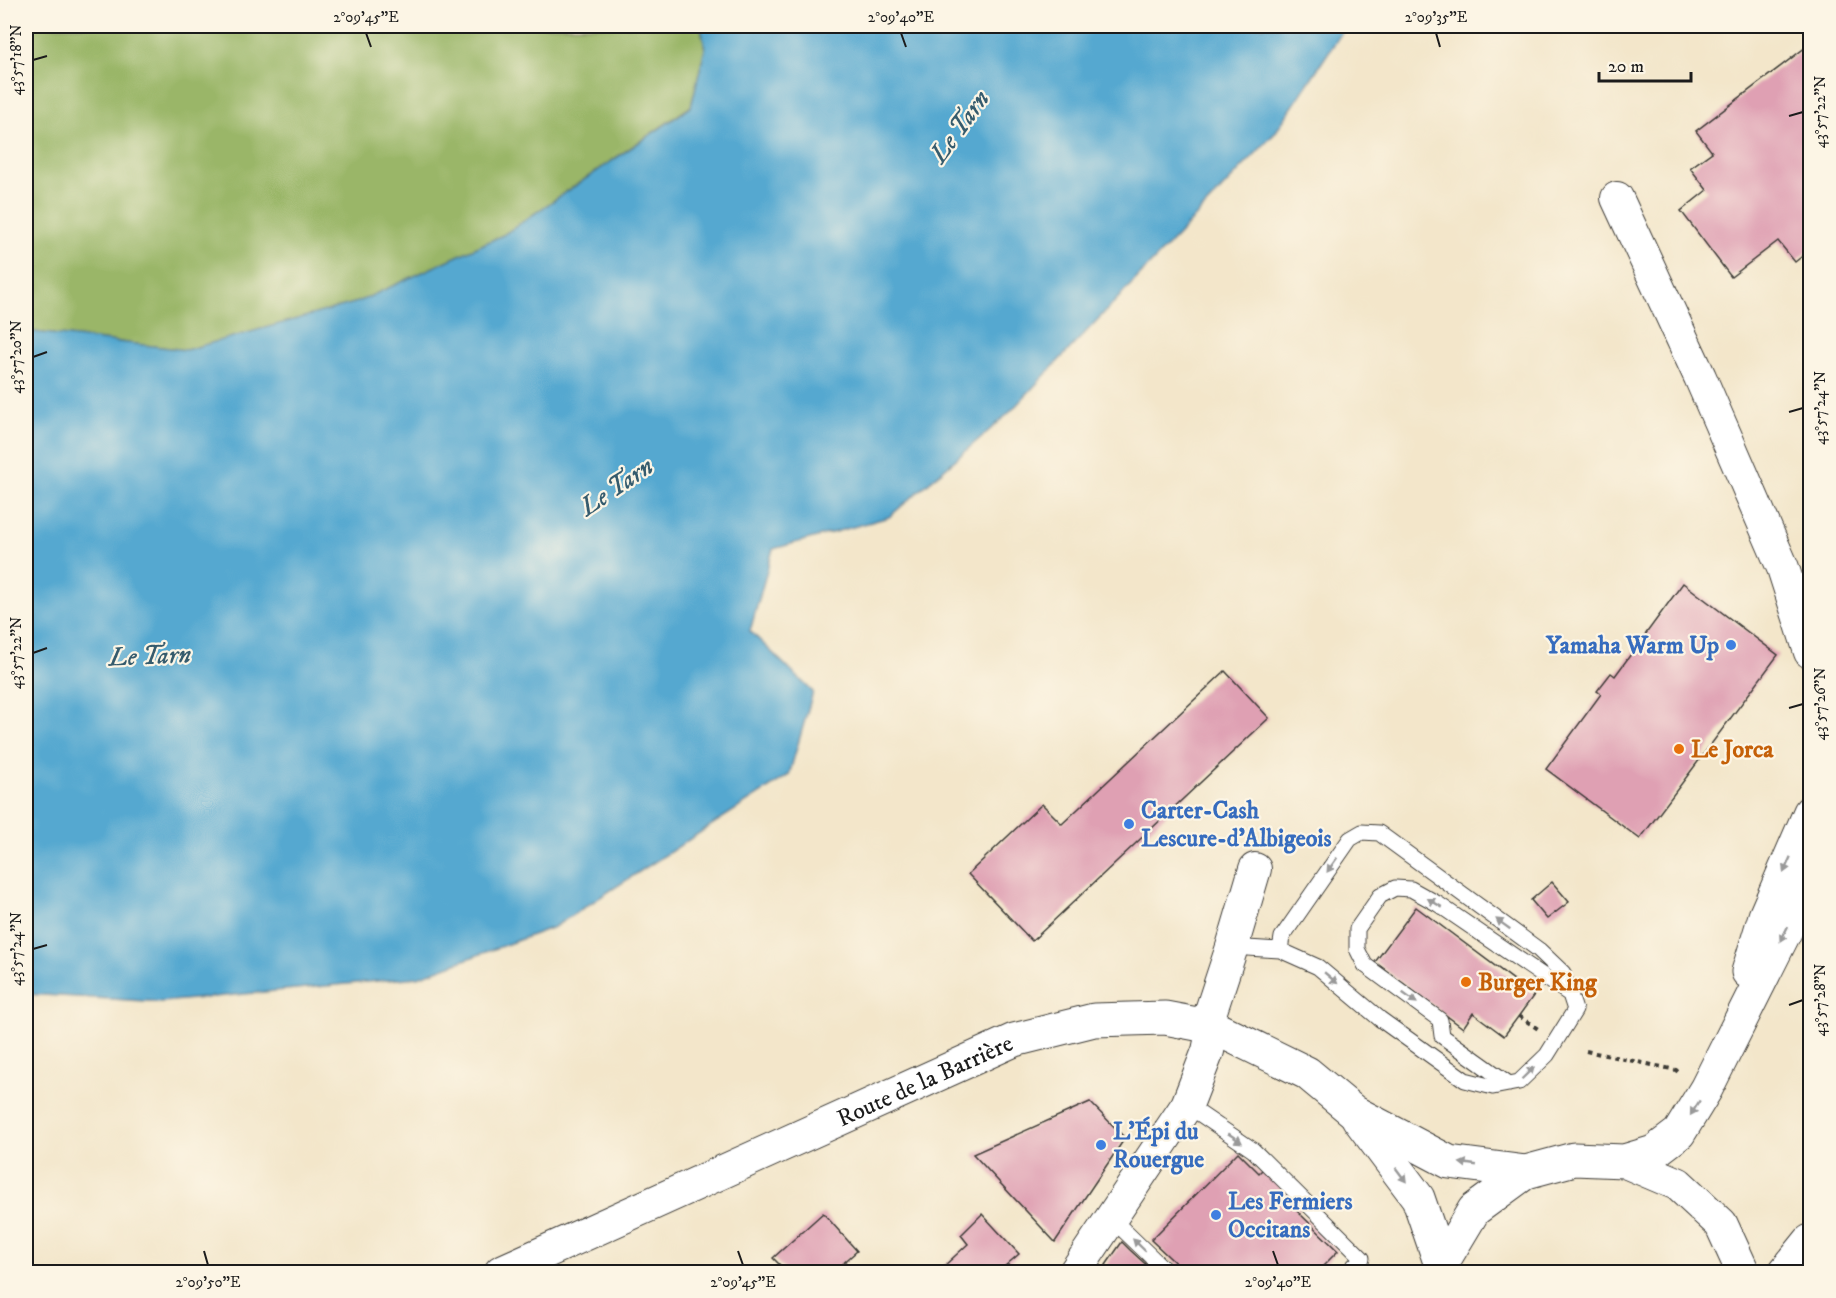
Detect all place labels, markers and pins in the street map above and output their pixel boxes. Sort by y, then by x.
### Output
place label: Yamaha Warm Up [1545,631,1719,661]
marker: Yamaha Warm Up [1724,638,1738,652]
place label: Le Jorca [1691,735,1774,765]
marker: Le Jorca [1672,742,1686,756]
place label: Carter-Cash Lescure-d'Albigeois [1141,796,1332,854]
marker: Carter-Cash Lescure-d'Albigeois [1122,817,1136,831]
place label: Burger King [1478,968,1598,998]
marker: Burger King [1459,975,1473,989]
place label: L'Épi du Rouergue [1113,1116,1204,1175]
marker: L'Épi du Rouergue [1094,1138,1108,1152]
place label: Les Fermiers Occitans [1228,1187,1353,1245]
marker: Les Fermiers Occitans [1209,1208,1223,1222]

